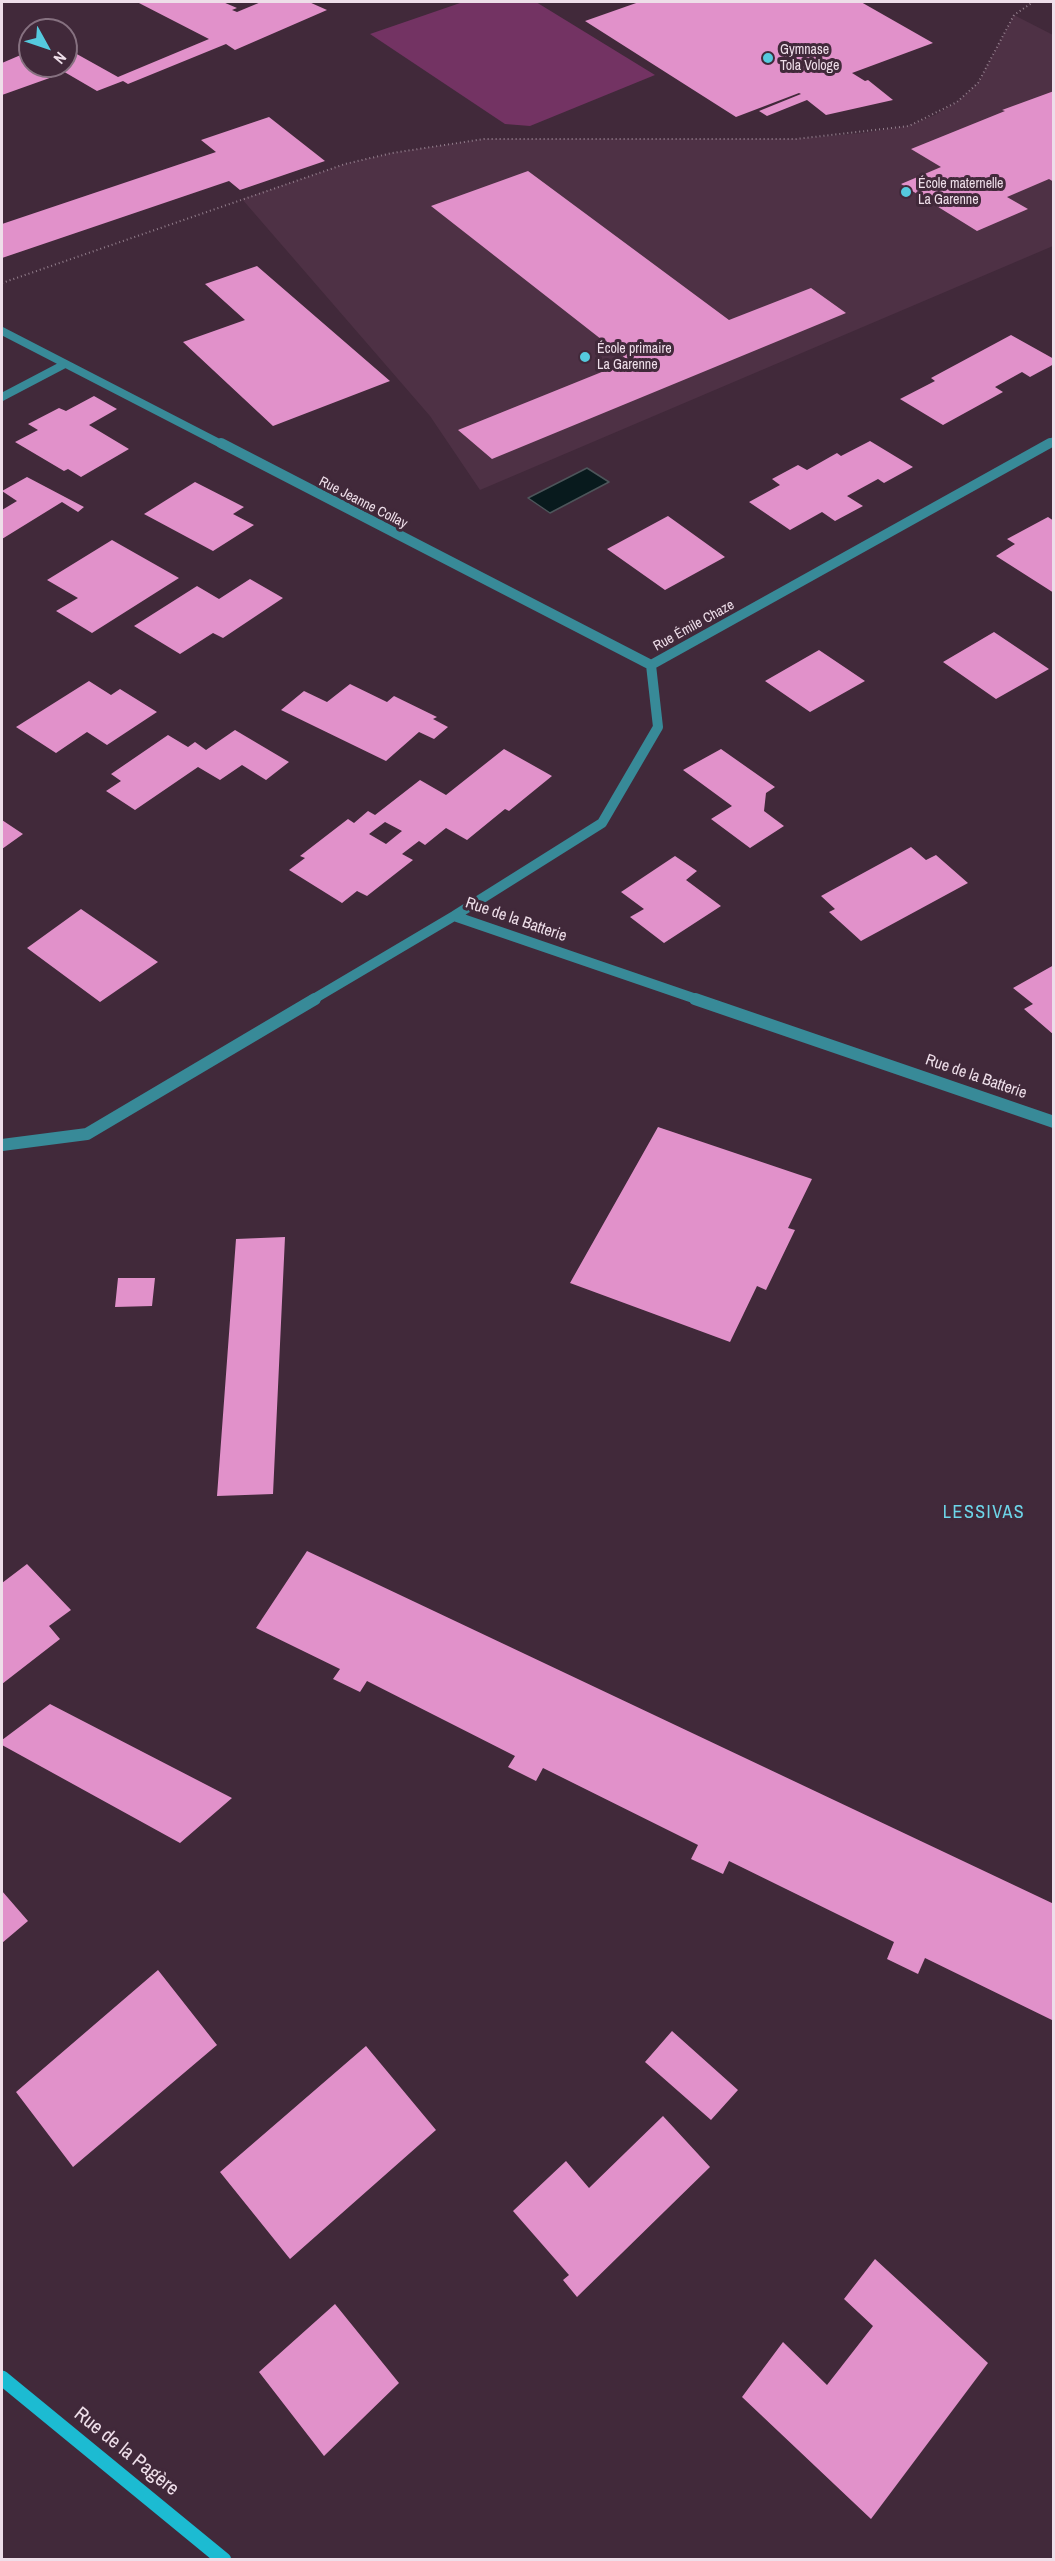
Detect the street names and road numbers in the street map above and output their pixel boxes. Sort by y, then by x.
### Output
street label: Rue Jeanne Collay [316,473,410,533]
street label: Rue Émile Chaze [651,597,737,655]
street label: Rue de la Batterie [463,894,569,946]
street label: Rue de la Batterie [923,1051,1029,1103]
street label: Rue de la Pagère [69,2403,183,2501]

